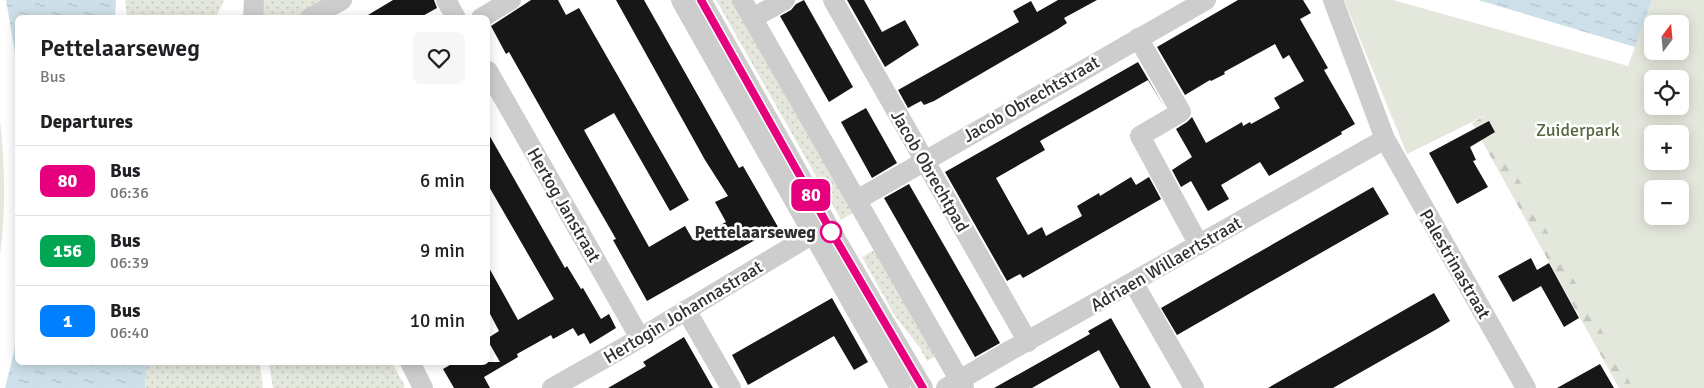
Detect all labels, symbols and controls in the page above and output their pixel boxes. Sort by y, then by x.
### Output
north arrow [1644,15,1689,60]
map controls [1644,15,1689,225]
button: heart [413,32,465,84]
text: Pettelaarseweg [40,33,200,63]
street label: Jacob Obrechtstraat [959,51,1103,147]
text: Bus [40,67,65,87]
button: locate [1644,70,1689,115]
street label: Jacob Obrechtpad [886,106,974,236]
text: Departures [40,110,133,134]
park label: Zuiderpark [1536,119,1620,141]
button: + [1644,125,1689,170]
street label: Hertog Janstraat [522,144,606,266]
text: Bus [110,159,141,183]
text: 6 min [420,169,465,193]
text: 80 [58,170,77,192]
line badge: 80 [788,179,834,211]
button: − [1644,180,1689,225]
text: 06:36 [110,183,149,203]
text: 80 [801,184,821,206]
street label: Palestrinastraat [1415,205,1495,323]
street label: Adriaen Willaertstraat [1086,212,1246,316]
place label: Pettelaarseweg [694,221,816,243]
marker: Pettelaarseweg [820,221,842,243]
text: Bus [110,229,141,253]
text: 9 min [420,239,465,263]
text: 156 [53,240,82,262]
text: 06:39 [110,253,149,273]
street label: Hertogin Johannastraat [599,256,767,368]
text: Bus [110,299,141,323]
text: 10 min [410,309,465,333]
text: 1 [63,310,72,332]
text: 06:40 [110,323,149,343]

